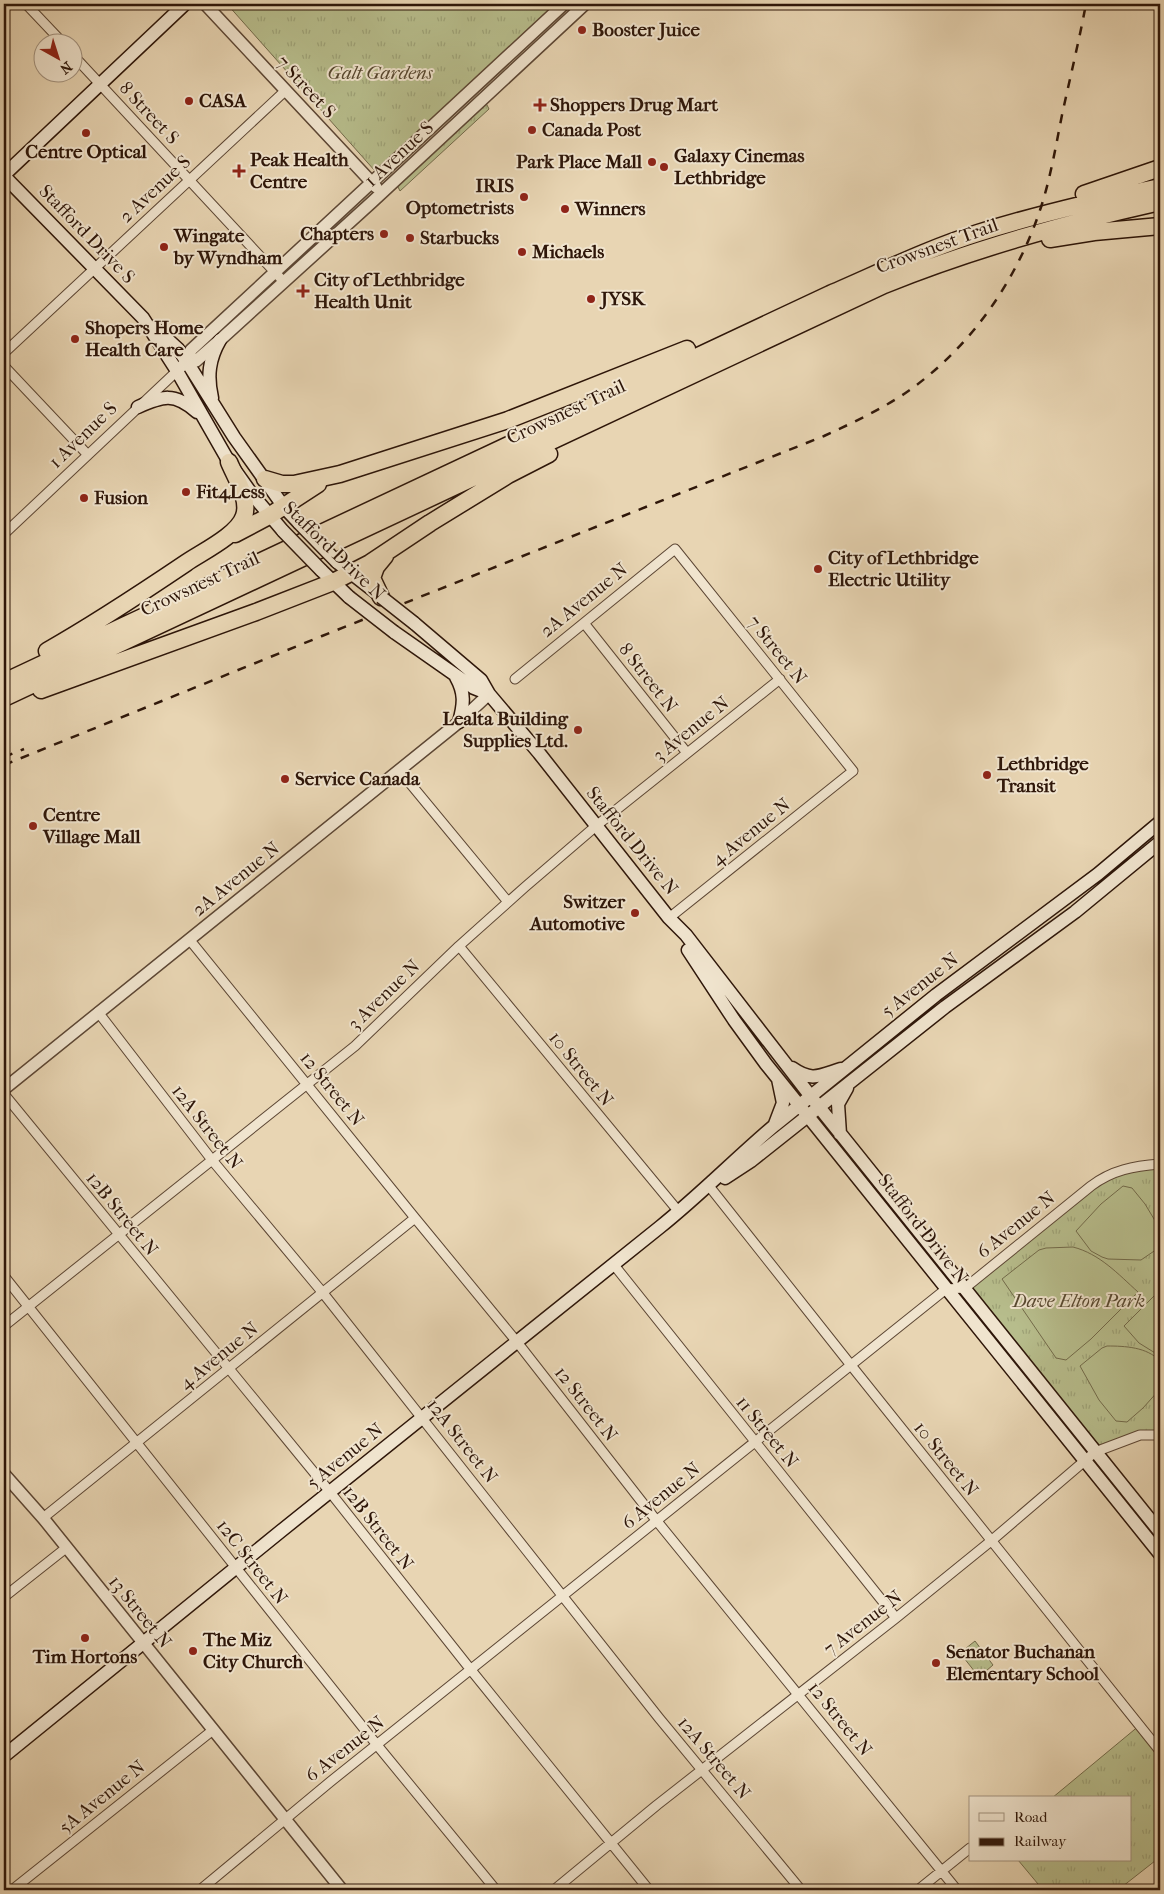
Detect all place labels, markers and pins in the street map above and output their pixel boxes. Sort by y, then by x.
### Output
place label: Booster Juice [592,19,700,41]
marker: Booster Juice [576,24,588,36]
place label: CASA [199,90,247,112]
place label: Shoppers Drug Mart [550,94,718,116]
marker: CASA [183,95,195,107]
marker: Shoppers Drug Mart [534,99,546,111]
place label: Canada Post [542,119,641,141]
marker: Canada Post [526,124,538,136]
marker: Centre Optical [80,127,92,139]
place label: Centre Optical [25,141,148,163]
place label: Galaxy Cinemas Lethbridge [674,145,805,189]
place label: Peak Health Centre [250,149,349,193]
place label: Park Place Mall [516,151,643,173]
marker: Park Place Mall [646,156,658,168]
marker: Galaxy Cinemas Lethbridge [658,161,670,173]
marker: Peak Health Centre [232,164,246,178]
place label: IRIS Optometrists [406,175,514,219]
marker: IRIS Optometrists [518,191,530,203]
place label: Winners [574,198,646,220]
marker: Winners [559,203,571,215]
place label: Chapters [300,223,374,245]
place label: Wingate by Wyndham [173,225,283,269]
place label: Starbucks [420,227,499,249]
marker: Chapters [378,228,390,240]
marker: Starbucks [404,232,416,244]
marker: Wingate by Wyndham [158,241,170,253]
place label: Michaels [531,241,604,263]
marker: Michaels [516,246,528,258]
place label: City of Lethbridge Health Unit [314,269,465,313]
marker: City of Lethbridge Health Unit [296,284,310,298]
place label: JYSK [599,288,646,310]
marker: JYSK [585,293,597,305]
place label: Shopers Home Health Care [85,317,204,361]
marker: Shopers Home Health Care [69,333,81,345]
place label: Fit4Less [195,481,265,503]
marker: Fit4Less [180,486,192,498]
place label: Fusion [93,487,149,509]
marker: Fusion [78,492,90,504]
place label: City of Lethbridge Electric Utility [828,547,979,591]
marker: City of Lethbridge Electric Utility [812,563,824,575]
place label: Lealta Building Supplies Ltd. [442,708,569,752]
marker: Lealta Building Supplies Ltd. [572,724,584,736]
place label: Lethbridge Transit [996,753,1089,797]
place label: Service Canada [295,768,421,790]
marker: Lethbridge Transit [981,769,993,781]
marker: Service Canada [279,773,291,785]
place label: Centre Village Mall [42,804,141,848]
marker: Centre Village Mall [27,820,39,832]
place label: Switzer Automotive [529,891,626,935]
marker: Switzer Automotive [629,907,641,919]
place label: The Miz City Church [202,1629,303,1673]
marker: Tim Hortons [79,1632,91,1644]
place label: Senator Buchanan Elementary School [946,1641,1100,1685]
marker: The Miz City Church [187,1645,199,1657]
place label: Tim Hortons [32,1646,137,1668]
marker: Senator Buchanan Elementary School [930,1657,942,1669]

